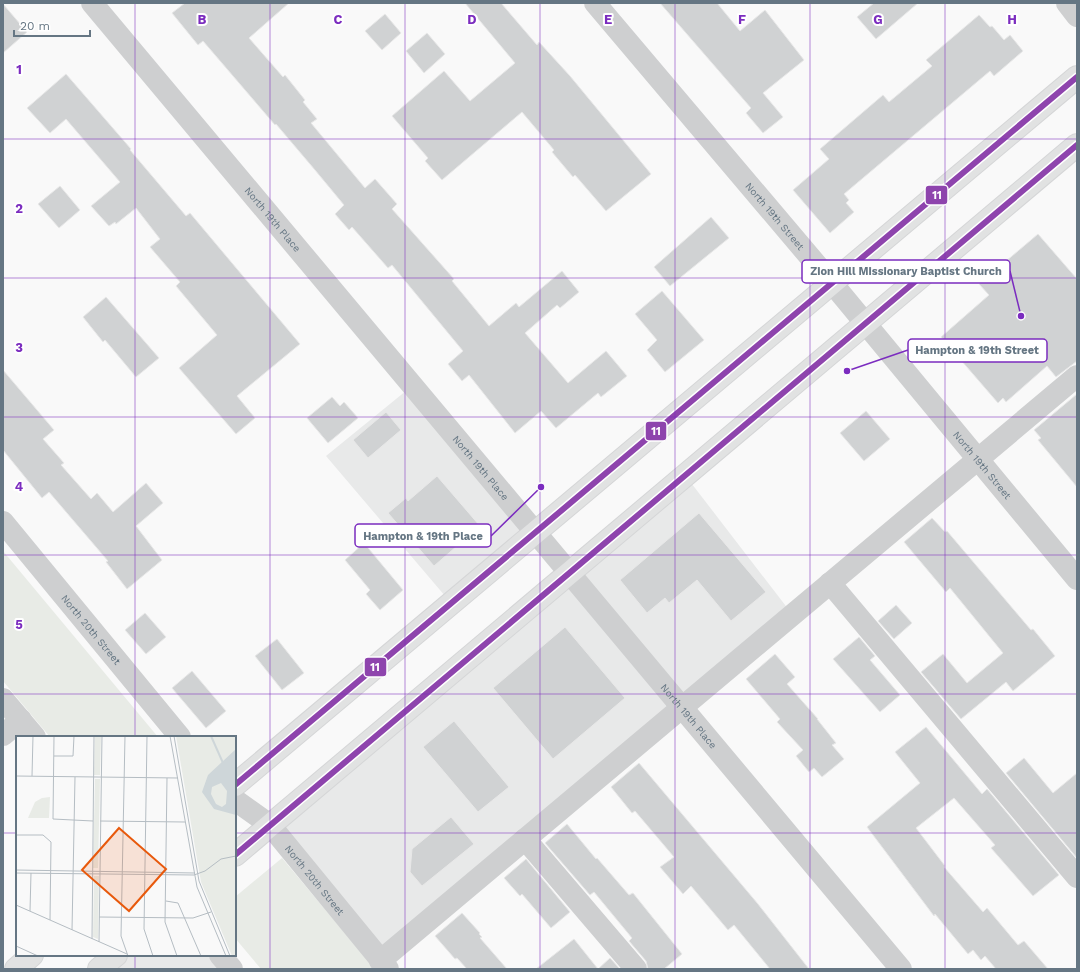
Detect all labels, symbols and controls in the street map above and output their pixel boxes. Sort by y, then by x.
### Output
scale bar [14,12,90,38]
text: B [198,12,207,27]
text: C [334,12,343,27]
text: D [467,12,477,27]
text: E [604,12,612,27]
text: F [738,12,746,27]
text: G [873,12,883,27]
text: H [1007,12,1017,27]
text: 20 m [20,19,50,33]
text: 1 [16,62,22,77]
street label: North 19th Street [744,180,807,252]
street label: North 19th Place [243,185,303,254]
line badge: 11 [925,185,948,205]
text: 11 [932,189,942,202]
text: 2 [15,201,23,216]
callout: Zion Hill Missionary Baptist Church [802,260,1010,283]
text: Zion Hill Missionary Baptist Church [810,265,1002,278]
callout: Hampton & 19th Street [908,339,1047,362]
text: 3 [15,340,23,355]
text: Hampton & 19th Street [915,344,1039,357]
line badge: 11 [645,421,667,441]
text: 11 [651,425,661,438]
street label: North 19th Street [951,429,1014,502]
street label: North 19th Place [451,433,511,502]
text: 4 [15,479,24,494]
callout: Hampton & 19th Place [355,524,491,547]
text: Hampton & 19th Place [363,530,483,543]
street label: North 20th Street [59,592,124,667]
text: 5 [15,617,23,632]
line badge: 11 [364,657,387,677]
text: 11 [370,661,380,674]
street label: North 19th Place [659,681,719,751]
inset map [16,736,236,956]
street label: North 20th Street [283,843,347,918]

